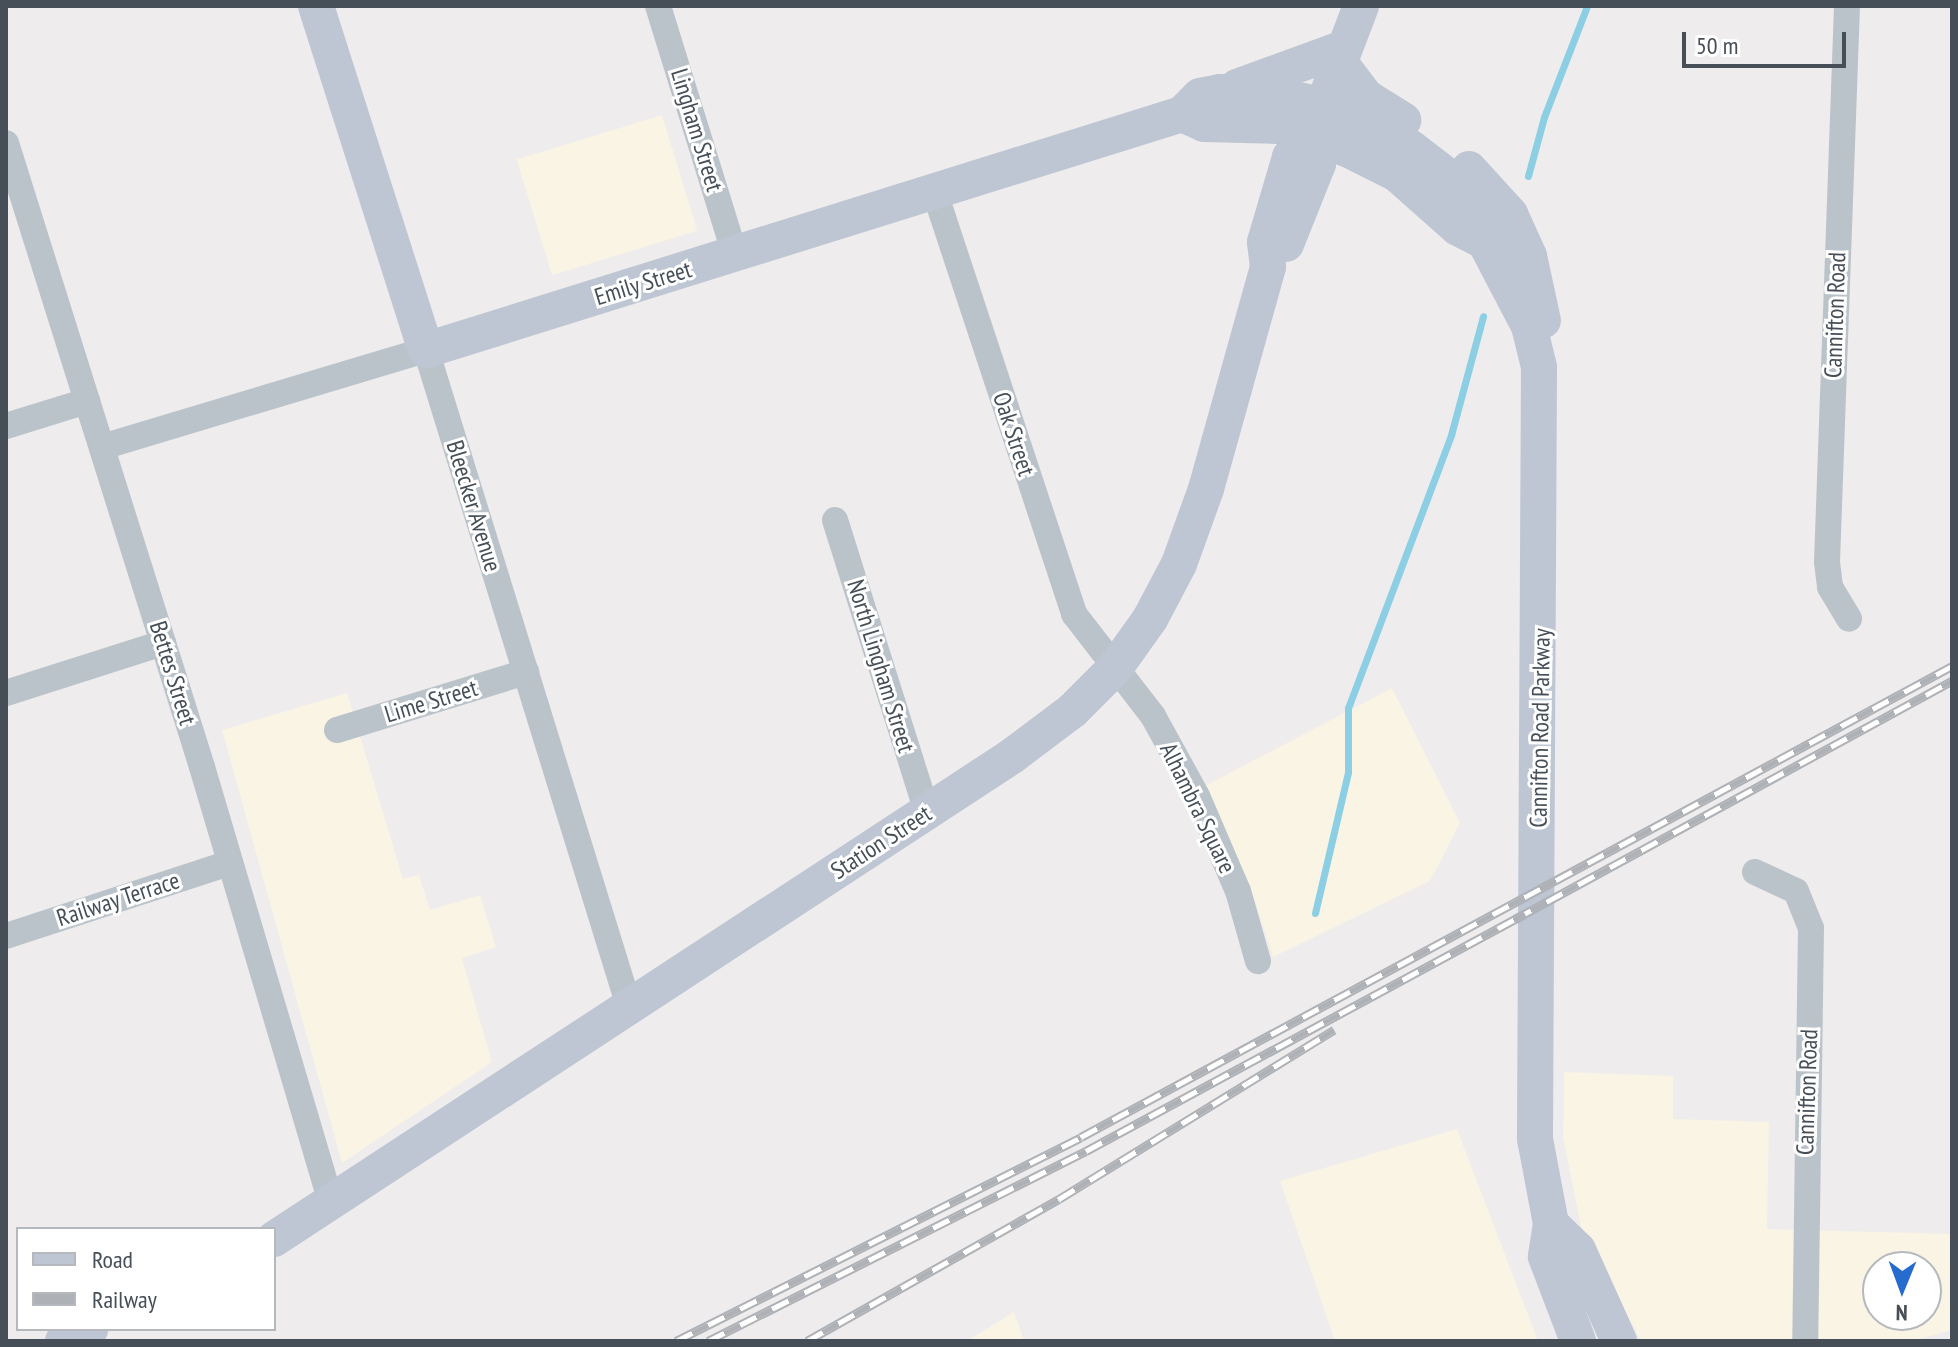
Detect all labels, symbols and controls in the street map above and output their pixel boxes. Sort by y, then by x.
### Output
scale bar [1686,16,1850,66]
text: 50 m [1696,30,1738,61]
street label: Lingham Street [665,65,729,195]
street label: Cannifton Road [1818,252,1852,378]
street label: Emily Street [591,255,695,311]
street label: Oak Street [987,388,1041,480]
street label: Bleecker Avenue [440,437,508,575]
street label: North Lingham Street [841,576,921,756]
street label: Bettes Street [144,618,202,728]
street label: Cannifton Road Parkway [1524,628,1556,828]
street label: Lime Street [381,673,481,729]
street label: Alhambra Square [1154,738,1242,878]
street label: Station Street [825,799,937,885]
street label: Railway Terrace [52,865,184,933]
street label: Cannifton Road [1790,1029,1824,1155]
legend [16,1227,276,1331]
text: Road [92,1244,133,1275]
north arrow [1862,1251,1942,1331]
text: Railway [92,1284,157,1315]
text: N [1895,1299,1908,1327]

